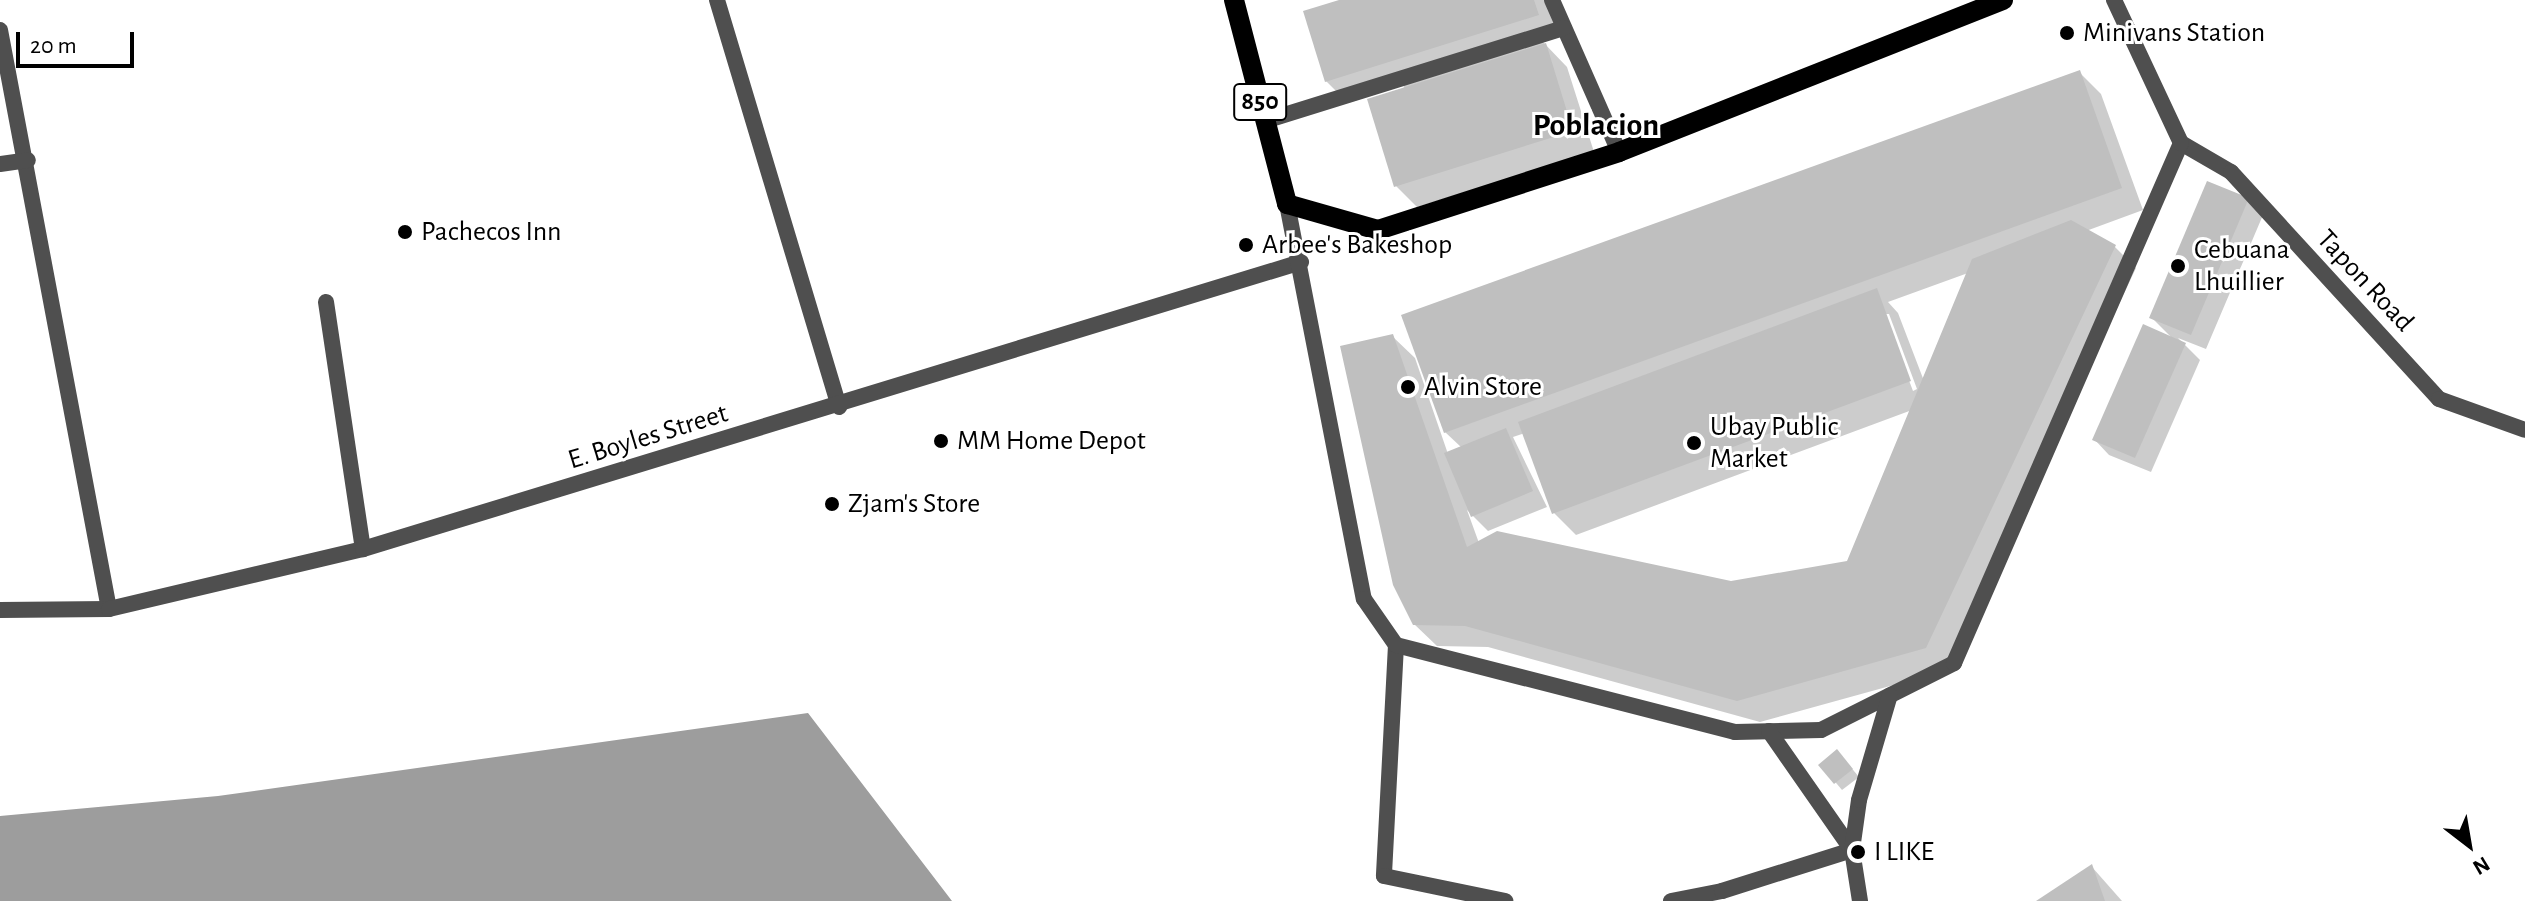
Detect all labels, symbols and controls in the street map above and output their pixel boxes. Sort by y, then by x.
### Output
scale bar [20,16,138,66]
place label: Minivans Station [2083,16,2265,50]
marker: Minivans Station [2058,24,2076,42]
text: 20 m [30,34,77,58]
road number: 850 [1232,80,1288,124]
district label: Poblacion [1533,106,1659,144]
place label: Pachecos Inn [421,215,561,249]
marker: Pachecos Inn [396,223,414,241]
street label: Tapon Road [2309,223,2421,339]
place label: Arbee's Bakeshop [1262,228,1452,262]
place label: Cebuana Lhuillier [2194,233,2290,299]
marker: Arbee's Bakeshop [1237,236,1255,254]
marker: Cebuana Lhuillier [2169,257,2187,275]
place label: Alvin Store [1424,370,1542,404]
marker: Alvin Store [1399,378,1417,396]
street label: E. Boyles Street [564,397,732,477]
place label: Ubay Public Market [1710,410,1838,476]
place label: MM Home Depot [957,424,1146,458]
marker: MM Home Depot [932,432,950,450]
marker: Ubay Public Market [1685,434,1703,452]
place label: Zjam's Store [848,487,980,521]
marker: Zjam's Store [823,495,841,513]
north arrow [2429,805,2509,885]
place label: I LIKE [1874,835,1934,869]
marker: I LIKE [1849,843,1867,861]
text: N [2469,852,2494,879]

